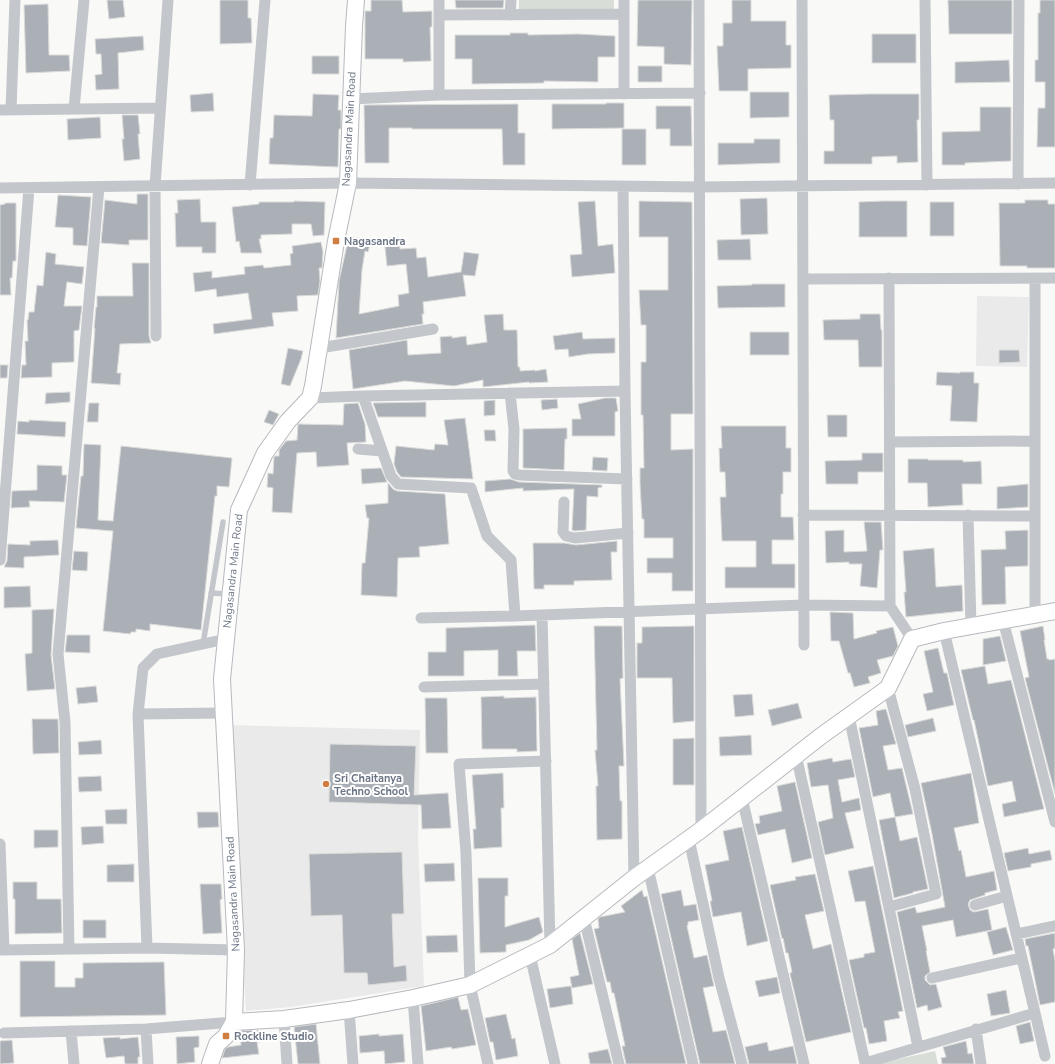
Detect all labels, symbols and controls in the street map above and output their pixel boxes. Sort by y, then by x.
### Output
street label: Nagasandra Main Road [339,71,359,187]
place label: Nagasandra [344,234,406,249]
marker: Nagasandra [331,236,341,246]
street label: Nagasandra Main Road [220,513,246,629]
place label: Sri Chaitanya Techno School [334,771,409,799]
marker: Sri Chaitanya Techno School [321,779,331,789]
street label: Nagasandra Main Road [223,836,243,952]
place label: Rockline Studio [234,1029,314,1044]
marker: Rockline Studio [221,1031,231,1041]

